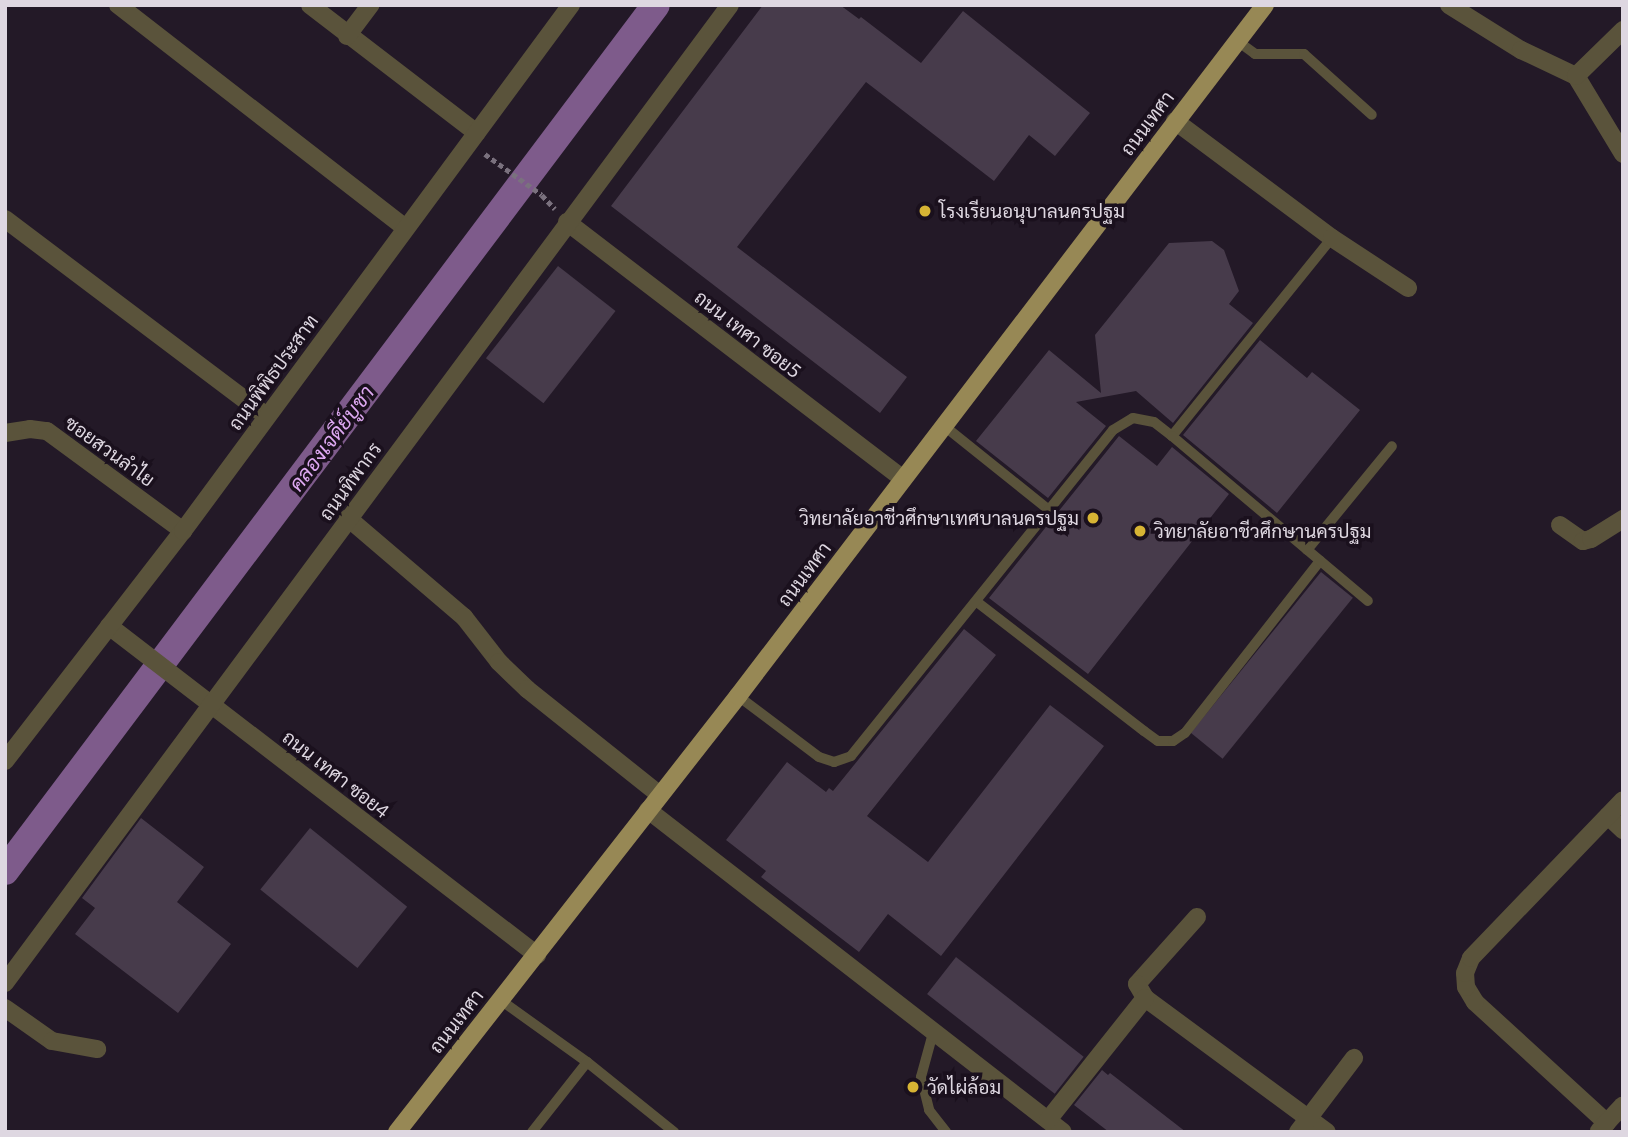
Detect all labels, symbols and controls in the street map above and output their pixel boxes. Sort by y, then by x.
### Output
street label: ถนนเทศา [1116,86,1178,160]
place label: โรงเรียนอนุบาลนครปฐม [939,200,1125,222]
marker: โรงเรียนอนุบาลนครปฐม [917,203,933,219]
street label: ถนน เทศา ซอย5 [690,285,806,383]
street label: ถนนพิพิธประสาท [223,310,323,434]
water label: คลองเจดีย์บูชา [283,380,379,496]
street label: ซอยสวนลำไย [61,411,159,491]
street label: ถนนทิพากร [314,438,386,524]
place label: วิทยาลัยอาชีวศึกษาเทศบาลนครปฐม [799,507,1079,529]
marker: วิทยาลัยอาชีวศึกษาเทศบาลนครปฐม [1085,510,1101,526]
place label: วิทยาลัยอาชีวศึกษานครปฐม [1154,520,1371,542]
marker: วิทยาลัยอาชีวศึกษานครปฐม [1132,523,1148,539]
street label: ถนนเทศา [773,537,835,611]
street label: ถนน เทศา ซอย4 [278,725,394,823]
street label: ถนนเทศา [424,985,488,1057]
place label: วัดไผ่ล้อม [927,1076,1001,1098]
marker: วัดไผ่ล้อม [905,1079,921,1095]

